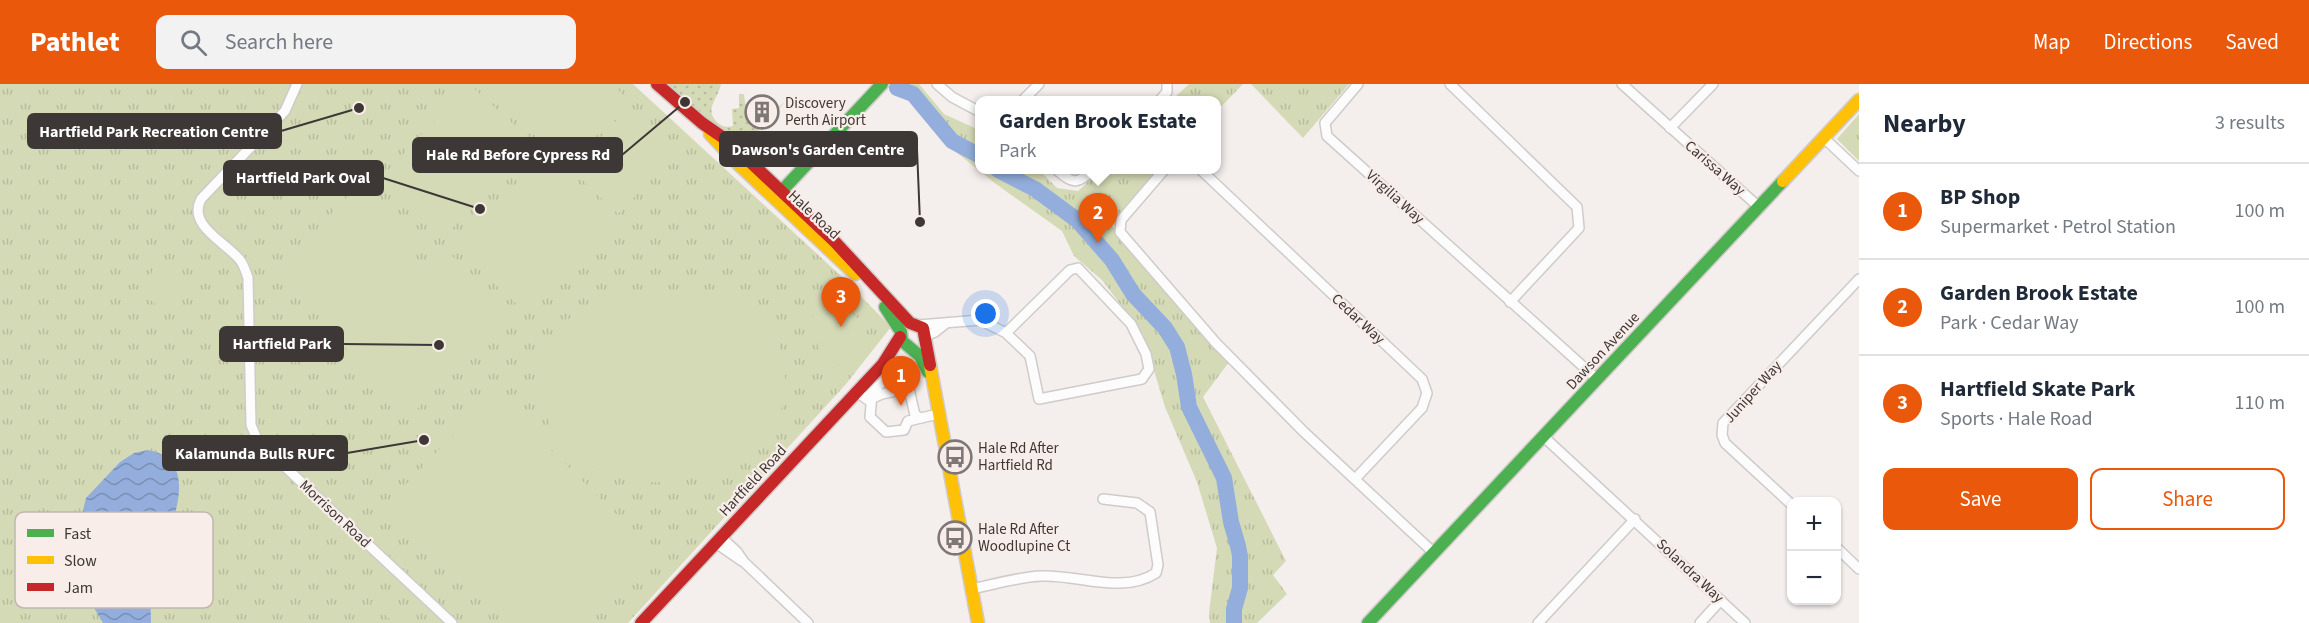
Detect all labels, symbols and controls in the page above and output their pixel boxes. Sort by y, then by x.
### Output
search box [156,15,576,69]
text: Pathlet [30,22,120,62]
icon: search [177,26,210,59]
text: Search here [225,26,333,58]
text: Map [2033,27,2071,57]
text: Directions [2104,27,2192,57]
text: Saved [2225,27,2279,57]
place label: Discovery Perth Airport [785,93,866,131]
building icon: Discovery Perth Airport [744,94,780,130]
popup [975,96,1221,174]
text: Garden Brook Estate [999,105,1197,137]
text: Nearby [1883,105,1966,142]
text: 3 results [2215,109,2285,137]
callout: Hartfield Park Recreation Centre [28,114,281,148]
text: Hartfield Park Recreation Centre [39,121,269,143]
callout: Dawson's Garden Centre [720,132,917,166]
street label: Carissa Way [1680,136,1750,200]
text: Park [999,137,1036,165]
callout: Hale Rd Before Cypress Rd [413,138,622,172]
text: Dawson's Garden Centre [732,139,904,161]
text: Hale Rd Before Cypress Rd [426,144,610,166]
callout: Hartfield Park Oval [224,161,383,195]
street label: Virgilia Way [1361,165,1429,229]
text: Hartfield Park Oval [236,167,371,189]
text: BP Shop [1940,181,2020,213]
street label: Hale Road [784,186,844,244]
pin: 2 [1078,194,1118,243]
text: 1 [1897,197,1908,225]
text: 100 m [2235,197,2285,225]
text: Supermarket · Petrol Station [1940,213,2176,241]
text: Garden Brook Estate [1940,277,2138,309]
pin: 3 [822,278,860,327]
street label: Cedar Way [1327,289,1389,349]
text: 2 [1897,293,1908,321]
text: 100 m [2235,293,2285,321]
your location [971,299,1000,328]
street label: Dawson Avenue [1561,307,1645,395]
text: Park · Cedar Way [1940,309,2079,337]
callout: Hartfield Park [220,327,343,361]
text: Hartfield Park [232,333,332,355]
pin: 1 [882,356,920,406]
street label: Juniper Way [1719,356,1787,428]
text: Hartfield Skate Park [1940,373,2135,405]
text: 3 [1897,389,1908,417]
text: 110 m [2235,389,2285,417]
text: Sports · Hale Road [1940,405,2093,433]
callout: Kalamunda Bulls RUFC [163,436,347,470]
place label: Hale Rd After Hartfield Rd [978,438,1059,476]
bus stop icon: Hale Rd After Hartfield Rd [937,439,973,475]
street label: Hartfield Road [715,441,791,521]
text: Kalamunda Bulls RUFC [175,443,335,465]
button: Save [1883,468,2078,530]
button: Share [2090,468,2285,530]
street label: Morrison Road [295,475,375,553]
map controls [1787,497,1841,605]
button: + [1787,497,1841,551]
legend [15,512,213,608]
place label: Hale Rd After Woodlupine Ct [978,519,1070,557]
bus stop icon: Hale Rd After Woodlupine Ct [937,520,973,556]
text: Fast [64,523,92,545]
street label: Solandra Way [1652,534,1728,608]
text: Slow [64,550,97,572]
button: − [1787,551,1841,605]
text: Jam [64,577,93,599]

